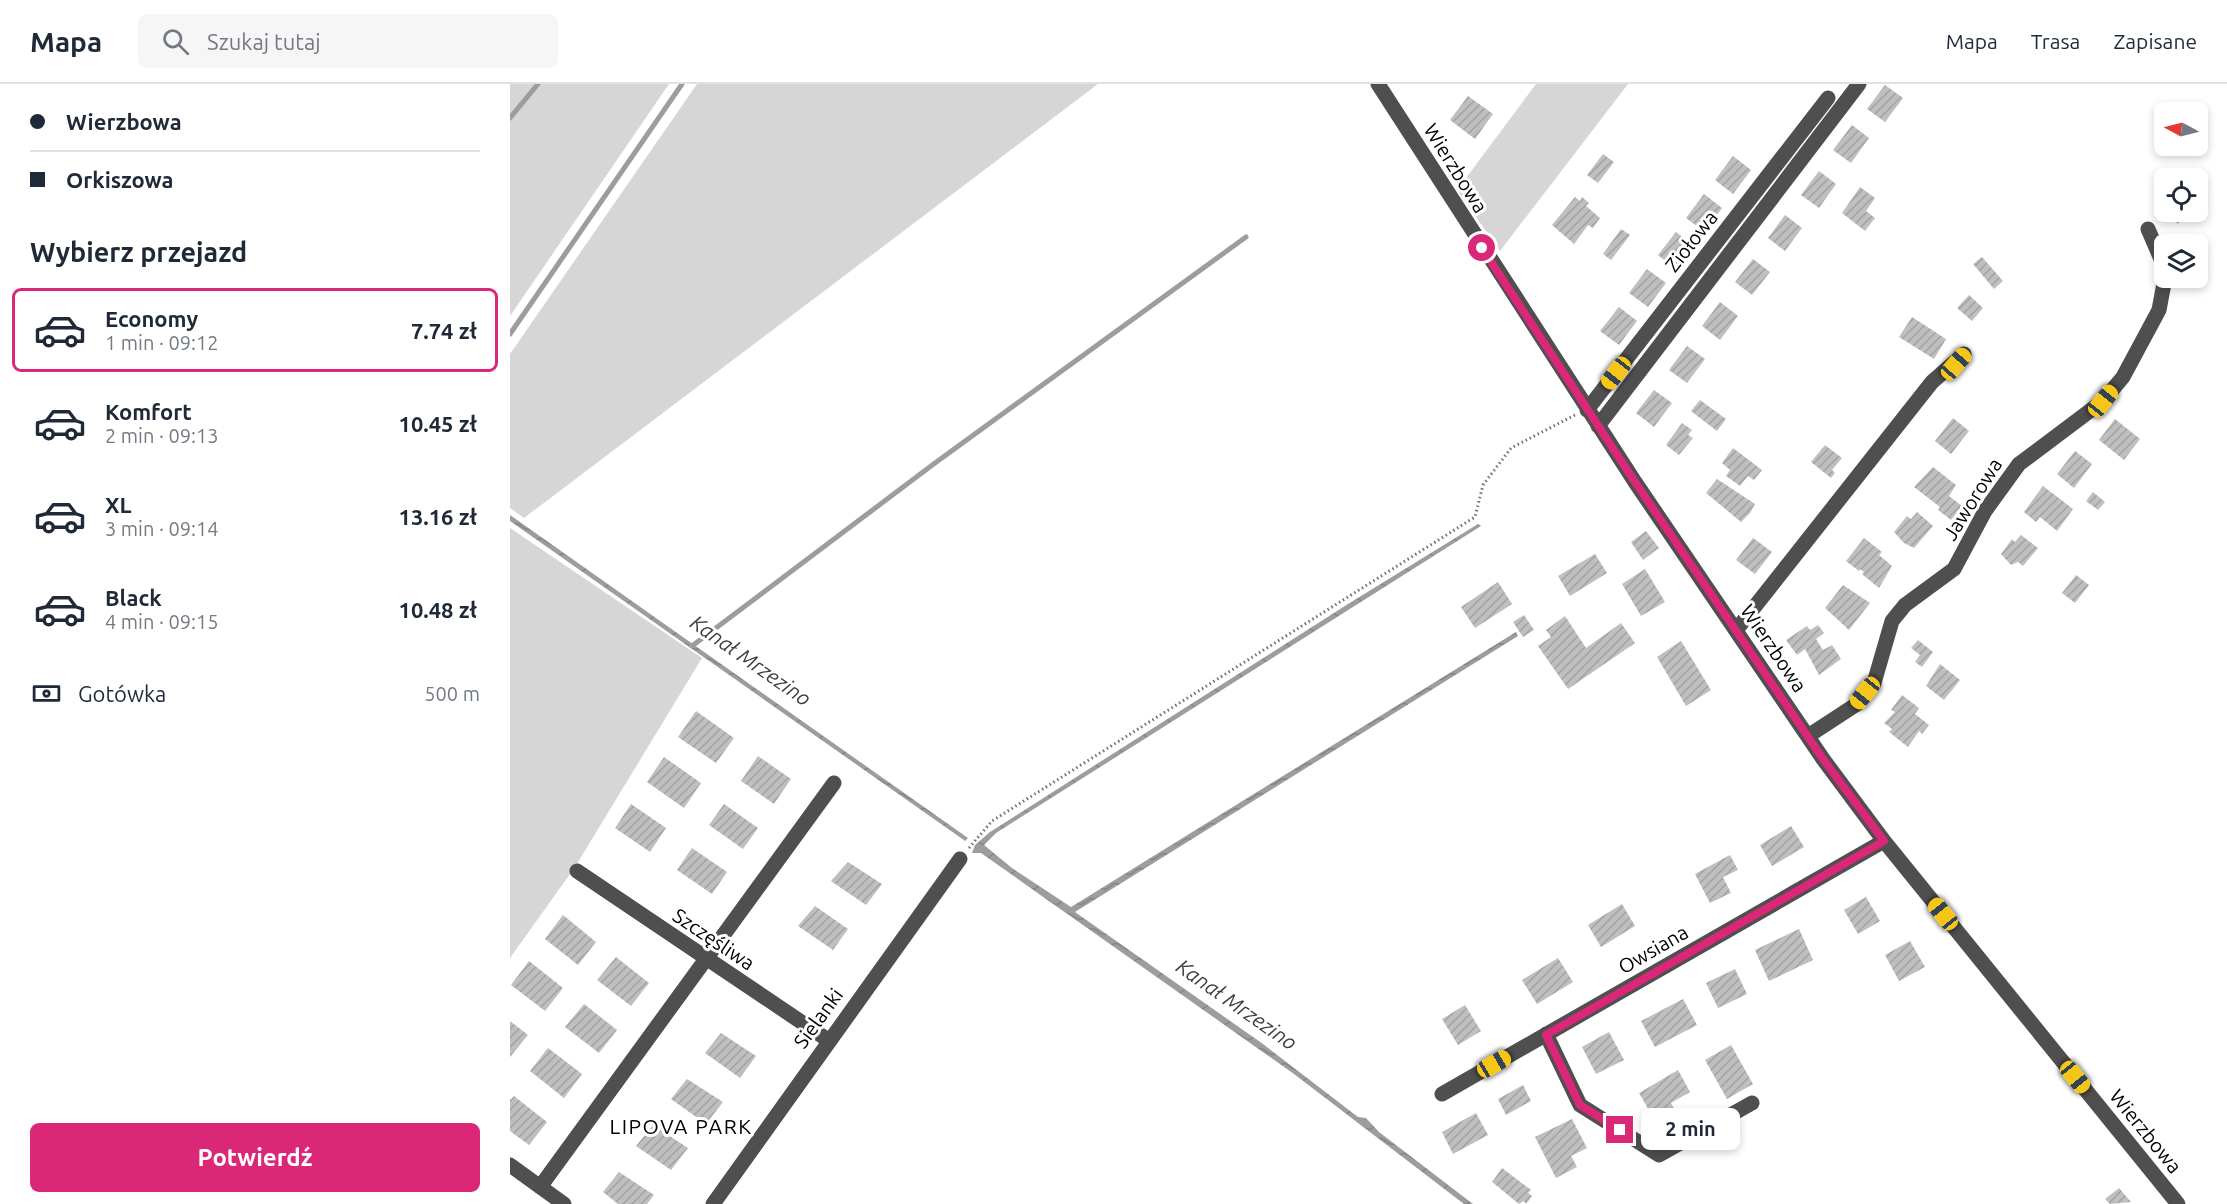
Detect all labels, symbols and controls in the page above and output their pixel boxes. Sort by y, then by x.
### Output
search box [138,14,558,68]
icon: search [159,25,192,58]
text: Mapa [30,26,102,57]
text: Szukaj tutaj [207,29,321,54]
text: Mapa [1946,29,1998,53]
text: Trasa [2031,29,2080,53]
text: Zapisane [2113,29,2197,53]
north arrow [2154,102,2208,156]
map controls [2154,102,2208,288]
text: Wierzbowa [66,109,182,134]
street label: Wierzbowa [1420,119,1492,217]
text: Orkiszowa [66,167,174,192]
button: locate [2154,168,2208,222]
street label: Ziołowa [1660,206,1722,276]
route start [1468,234,1495,261]
button: layers [2154,234,2208,288]
text: Wybierz przejazd [30,237,247,267]
icon: car [33,303,87,357]
text: Economy [105,306,198,331]
text: 7.74 zł [411,318,477,343]
text: 1 min · 09:12 [105,331,219,354]
car [1937,345,1975,383]
car [1598,353,1634,393]
car [2085,381,2121,421]
icon: car [33,396,87,450]
text: Komfort [105,399,192,424]
text: 10.45 zł [398,411,477,436]
text: 2 min · 09:13 [105,424,219,447]
street label: Jaworowa [1938,454,2006,544]
icon: car [33,489,87,543]
text: XL [105,492,132,517]
text: 13.16 zł [398,504,477,529]
text: 3 min · 09:14 [105,517,219,540]
icon: car [33,582,87,636]
text: Black [105,585,162,610]
text: 10.48 zł [398,597,477,622]
street label: Wierzbowa [1736,600,1812,696]
text: 4 min · 09:15 [105,610,219,633]
water label: Kanał Mrzezino [686,610,816,710]
car [1847,673,1883,713]
icon: cash [30,677,63,710]
text: Gotówka [78,681,166,706]
text: 500 m [424,682,480,705]
car [1925,894,1961,934]
street label: Szczęśliwa [669,903,759,975]
street label: Owsiana [1614,920,1692,978]
water label: Kanał Mrzezino [1172,954,1302,1054]
street label: Sielanki [789,984,847,1052]
car [1474,1047,1514,1081]
car [2057,1057,2093,1097]
street label: Wierzbowa [2105,1085,2187,1177]
callout: 2 min [1641,1109,1740,1151]
district label: LIPOVA PARK [609,1114,753,1138]
route end [1606,1116,1633,1143]
text: 2 min [1665,1117,1716,1140]
button: Potwierdź [30,1123,480,1192]

